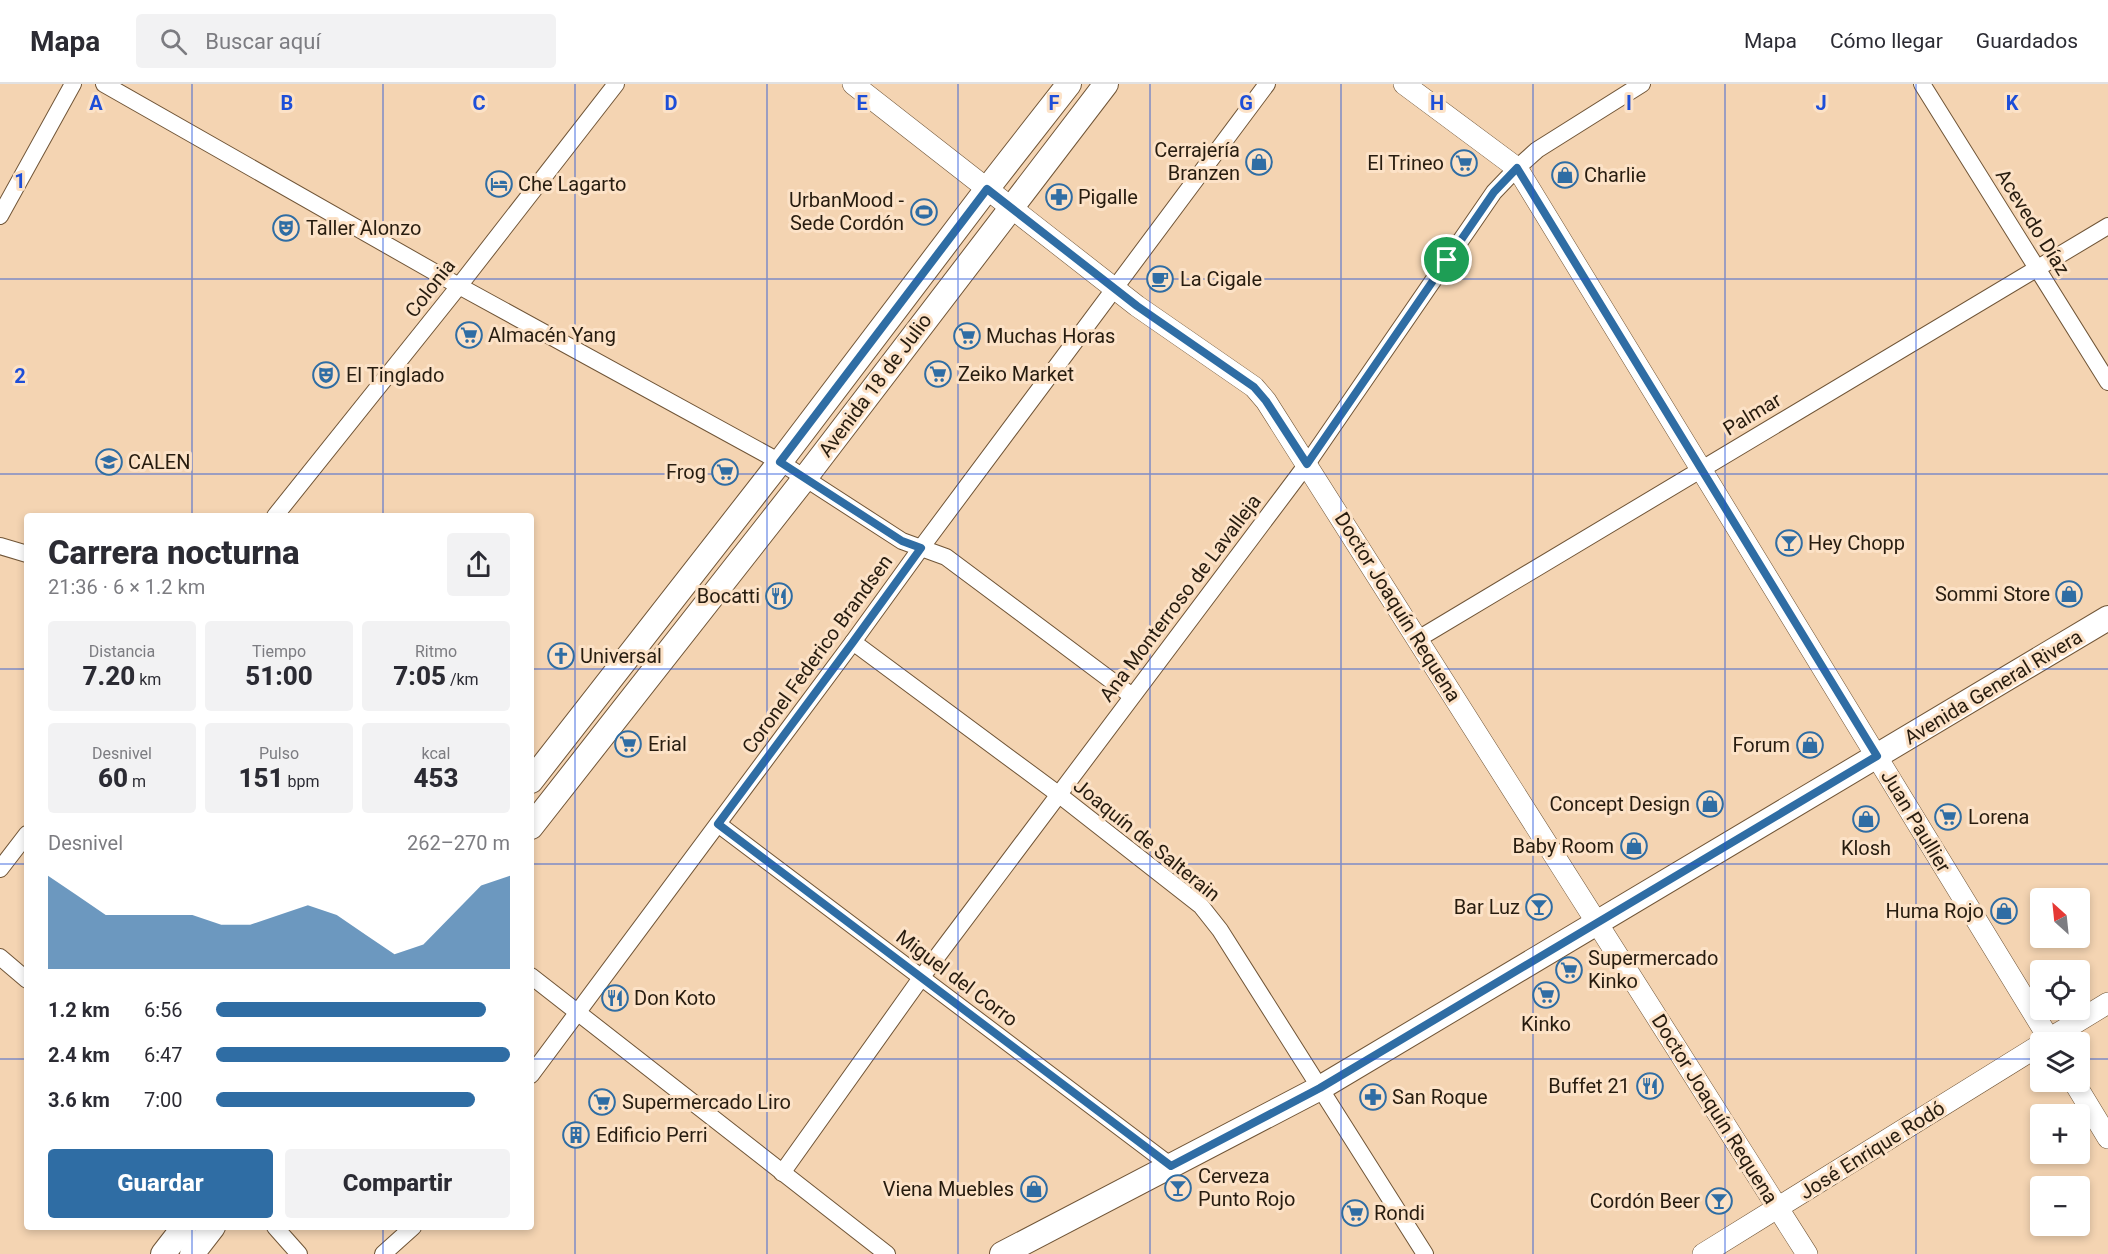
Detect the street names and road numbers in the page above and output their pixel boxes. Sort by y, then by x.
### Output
street label: Acevedo Díaz [1991,164,2075,280]
street label: Colonia [400,254,460,322]
street label: Avenida 18 de Julio [813,309,937,461]
street label: Palmar [1719,387,1786,441]
street label: Ana Monterroso de Lavalleja [1094,490,1266,706]
street label: Doctor Joaquín Requena [1330,508,1466,706]
street label: Coronel Federico Brandsen [737,550,897,758]
street label: Avenida General Rivera [1900,624,2086,750]
street label: Juan Paullier [1876,765,1956,877]
street label: Joaquín de Salterain [1069,774,1225,906]
street label: Miguel del Corro [892,925,1022,1031]
street label: Doctor Joaquín Requena [1647,1010,1783,1208]
street label: José Enrique Rodó [1795,1096,1949,1204]

